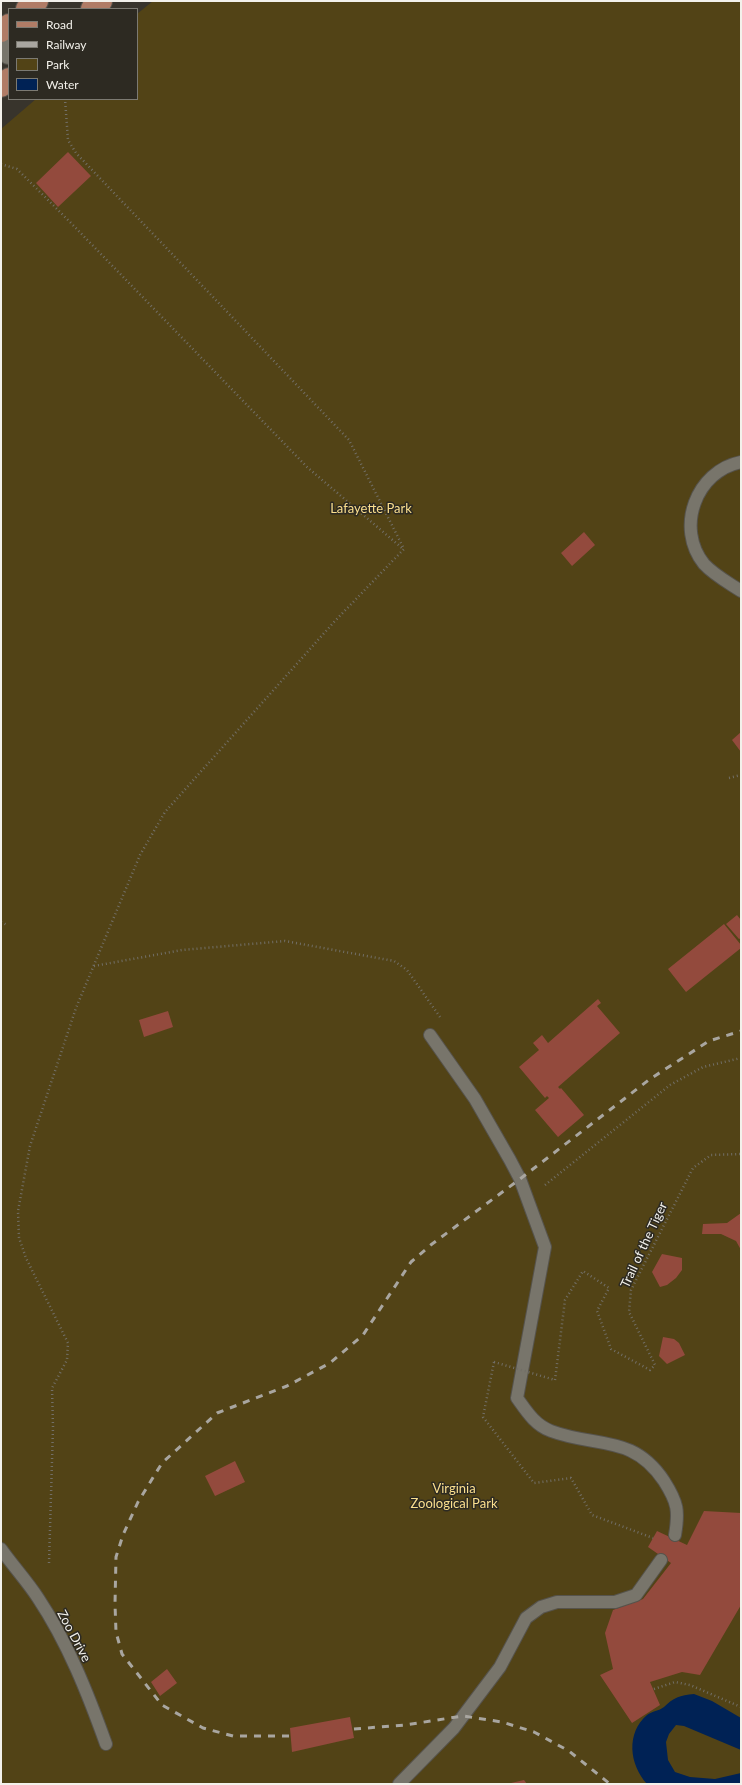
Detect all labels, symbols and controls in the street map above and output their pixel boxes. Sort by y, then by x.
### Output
legend [8,8,138,100]
text: Road [46,17,73,32]
text: Railway [46,37,86,52]
text: Park [46,57,69,72]
text: Water [46,77,79,92]
park label: Lafayette Park [330,501,412,517]
street label: Trail of the Tiger [617,1200,671,1290]
park label: Virginia Zoological Park [410,1481,498,1512]
street label: Zoo Drive [54,1607,94,1665]

